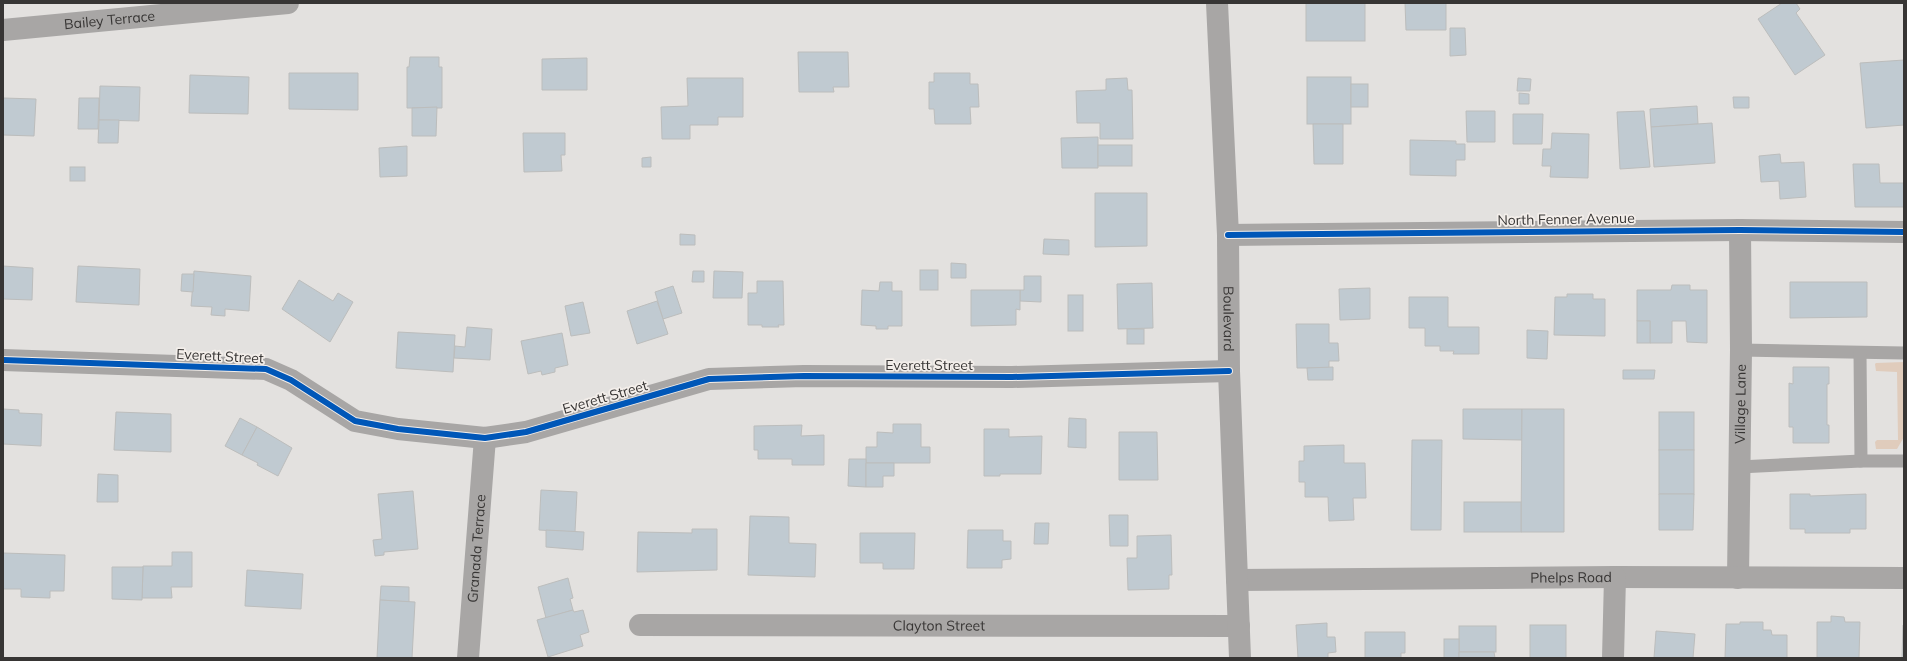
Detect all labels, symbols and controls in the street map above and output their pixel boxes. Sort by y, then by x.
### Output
street label: Bailey Terrace [63,7,156,33]
street label: North Fenner Avenue [1497,209,1635,229]
street label: Boulevard [1219,286,1238,352]
street label: Everett Street [176,345,264,367]
street label: Everett Street [885,356,973,374]
street label: Village Lane [1731,364,1750,444]
street label: Everett Street [560,376,650,418]
street label: Granada Terrace [463,493,490,603]
street label: Phelps Road [1530,568,1612,587]
street label: Clayton Street [893,616,985,635]

